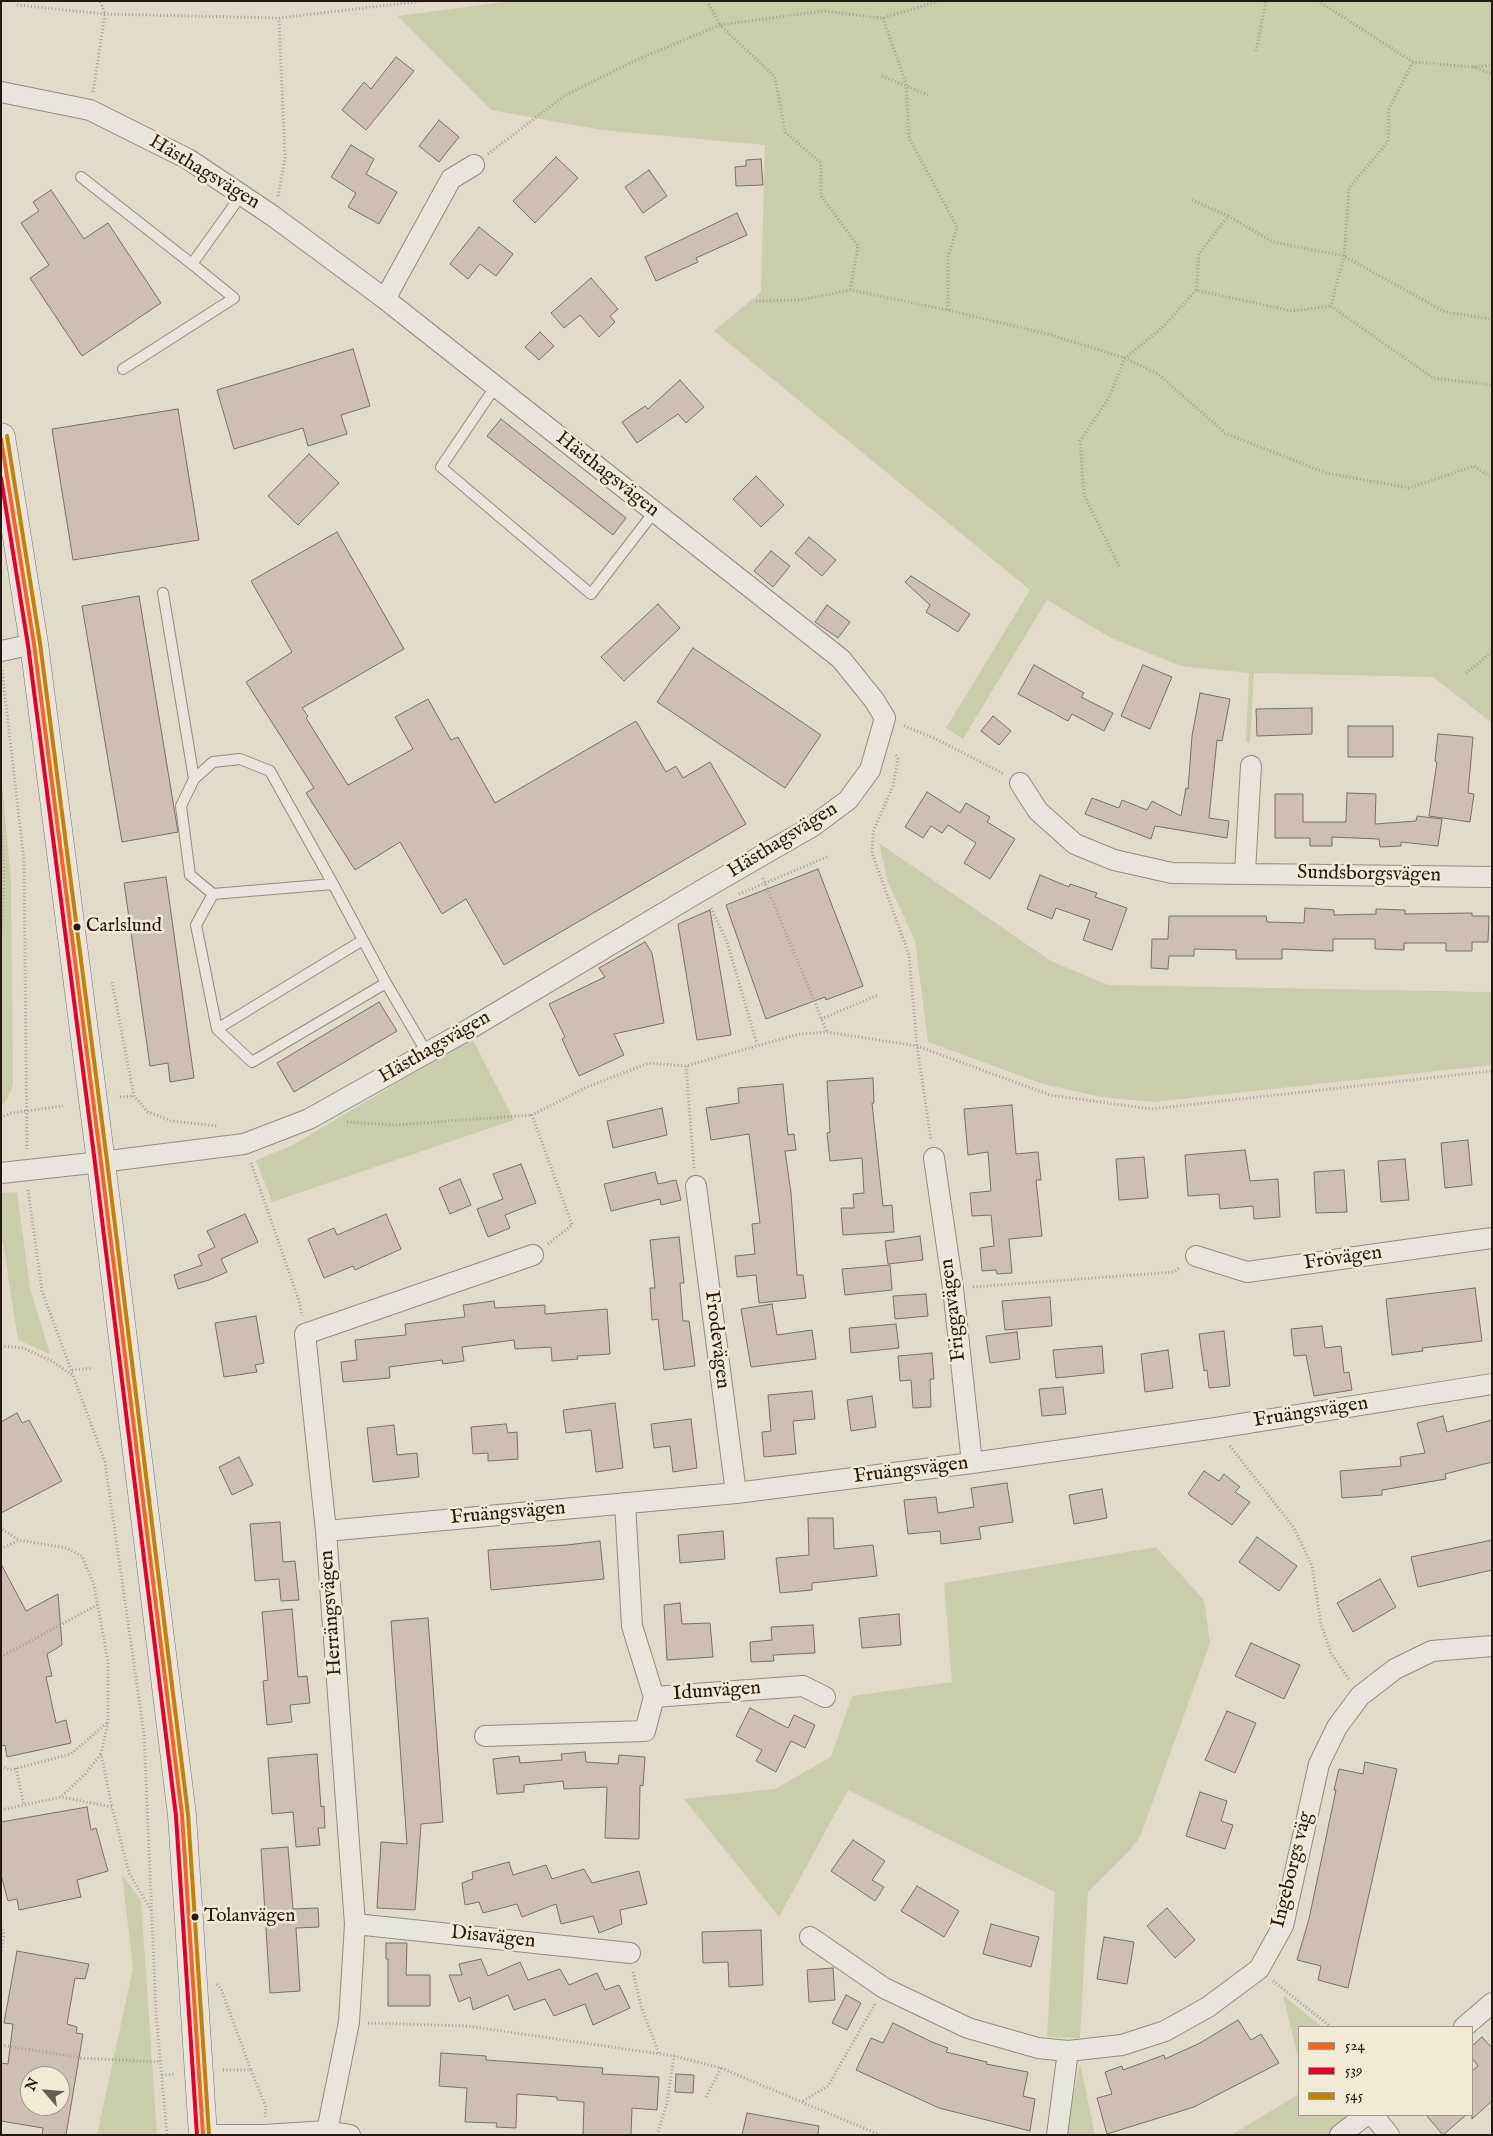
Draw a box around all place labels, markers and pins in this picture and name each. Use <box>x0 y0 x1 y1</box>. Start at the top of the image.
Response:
place label: Carlslund <box>86 916 162 938</box>
marker: Carlslund <box>72 922 82 932</box>
place label: Tolanvägen <box>204 1906 295 1928</box>
marker: Tolanvägen <box>190 1912 200 1922</box>

